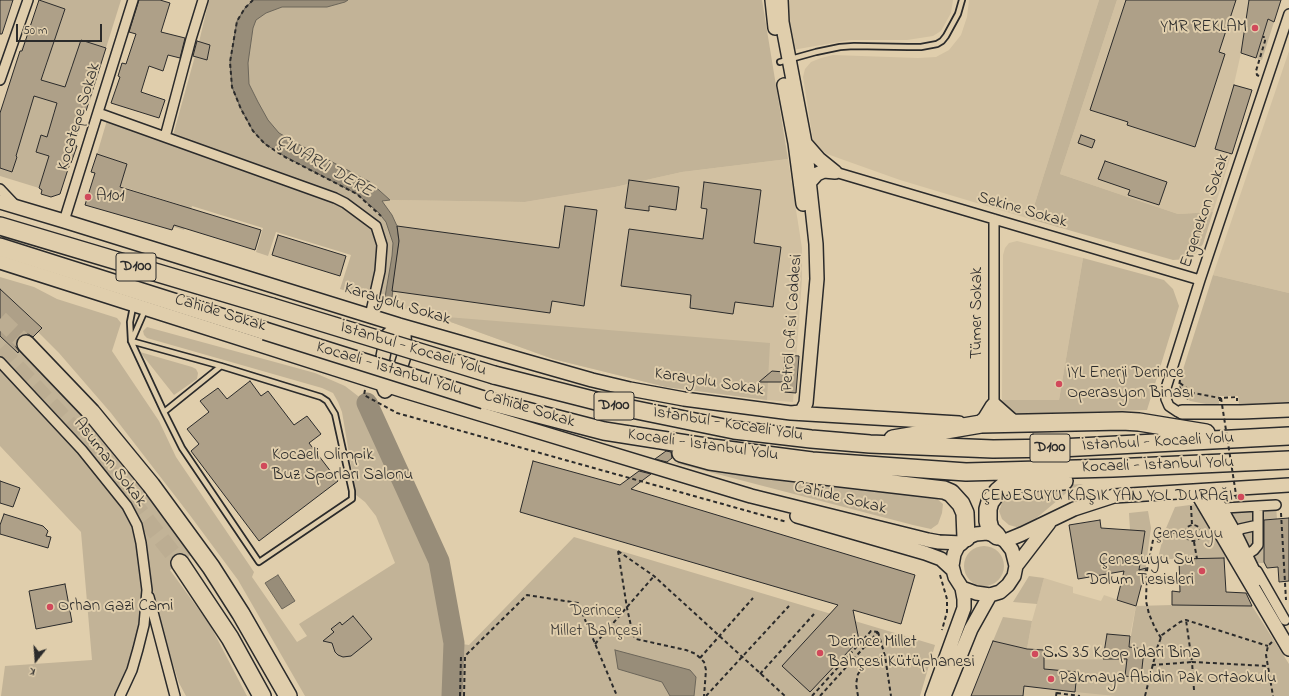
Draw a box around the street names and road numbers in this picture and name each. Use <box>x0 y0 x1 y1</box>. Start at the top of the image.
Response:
street label: Kocatepe Sokak <box>54 61 106 173</box>
street label: Ergenekon Sokak <box>1177 151 1235 271</box>
street label: Sekine Sokak <box>975 188 1069 234</box>
road number: D100 <box>116 253 156 281</box>
street label: Petrol Ofisi Caddesi <box>778 254 808 392</box>
street label: Tümer Sokak <box>968 267 988 359</box>
street label: Karayolu Sokak <box>341 279 453 331</box>
street label: Cahide Sokak <box>172 290 268 338</box>
street label: İstanbul - Kocaeli Yolu <box>337 318 489 382</box>
street label: Kocaeli - İstanbul Yolu <box>313 338 465 402</box>
street label: Karayolu Sokak <box>653 364 765 402</box>
street label: Cahide Sokak <box>481 386 577 434</box>
road number: D100 <box>594 392 634 420</box>
street label: İstanbul - Kocaeli Yolu <box>651 403 805 447</box>
street label: Asuman Sokak <box>68 415 150 511</box>
street label: Kocaeli - İstanbul Yolu <box>626 425 780 467</box>
street label: İstanbul - Kocaeli Yolu <box>1082 429 1234 457</box>
road number: D100 <box>1030 434 1070 462</box>
street label: Kocaeli - İstanbul Yolu <box>1082 453 1234 479</box>
street label: Cahide Sokak <box>792 478 888 520</box>

